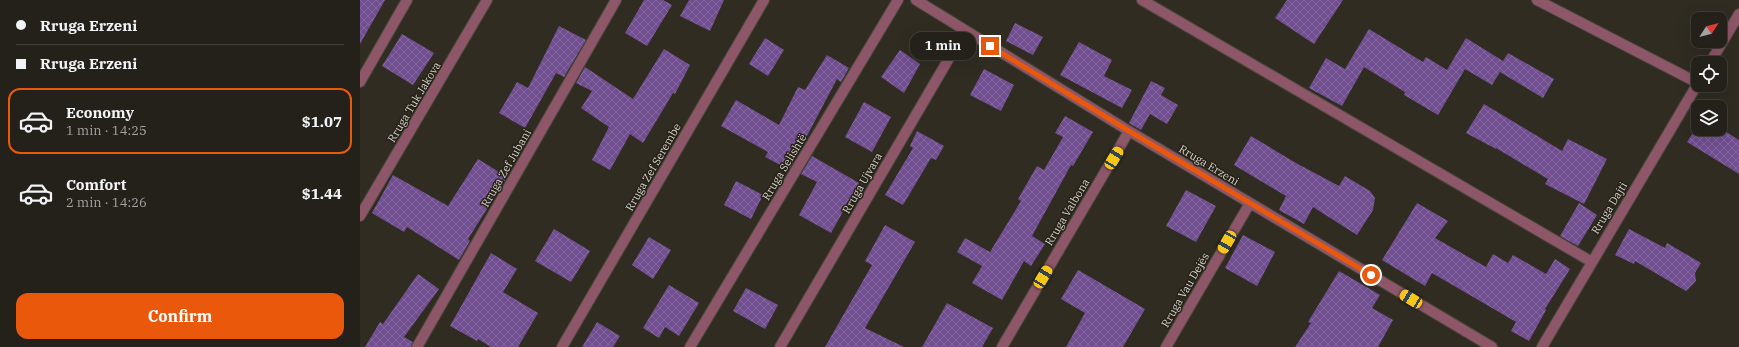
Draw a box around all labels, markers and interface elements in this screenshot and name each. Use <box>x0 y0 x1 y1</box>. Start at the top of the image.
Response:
north arrow <box>1691 12 1727 48</box>
map controls <box>1691 12 1727 136</box>
text: Rruga Erzeni <box>40 16 137 35</box>
callout: 1 min <box>910 32 976 60</box>
text: 1 min <box>925 37 961 54</box>
route end <box>981 37 999 55</box>
text: Rruga Erzeni <box>40 54 137 73</box>
button: locate <box>1691 56 1727 92</box>
street label: Rruga Tuk Jakova <box>384 59 444 145</box>
button: layers <box>1691 100 1727 136</box>
icon: car <box>18 103 54 139</box>
text: Economy <box>66 103 134 122</box>
text: $1.07 <box>302 112 342 131</box>
street label: Rruga Zef Serembe <box>622 120 684 213</box>
text: 1 min · 14:25 <box>66 122 147 139</box>
street label: Rruga Zef Jubani <box>478 126 534 210</box>
street label: Rruga Selishtë <box>759 131 809 203</box>
street label: Rruga Erzeni <box>1176 142 1242 189</box>
car <box>1103 145 1125 171</box>
street label: Rruga Ujvara <box>839 150 885 216</box>
icon: car <box>18 175 54 211</box>
text: Comfort <box>66 175 126 194</box>
street label: Rruga Valbona <box>1042 176 1092 248</box>
street label: Rruga Dajti <box>1588 179 1630 237</box>
text: $1.44 <box>302 184 342 203</box>
text: 2 min · 14:26 <box>66 194 147 211</box>
car <box>1216 229 1238 255</box>
street label: Rruga Vau Dejës <box>1158 250 1212 330</box>
car <box>1032 264 1054 290</box>
route start <box>1362 266 1380 284</box>
car <box>1398 288 1424 310</box>
button: Confirm <box>16 293 344 339</box>

